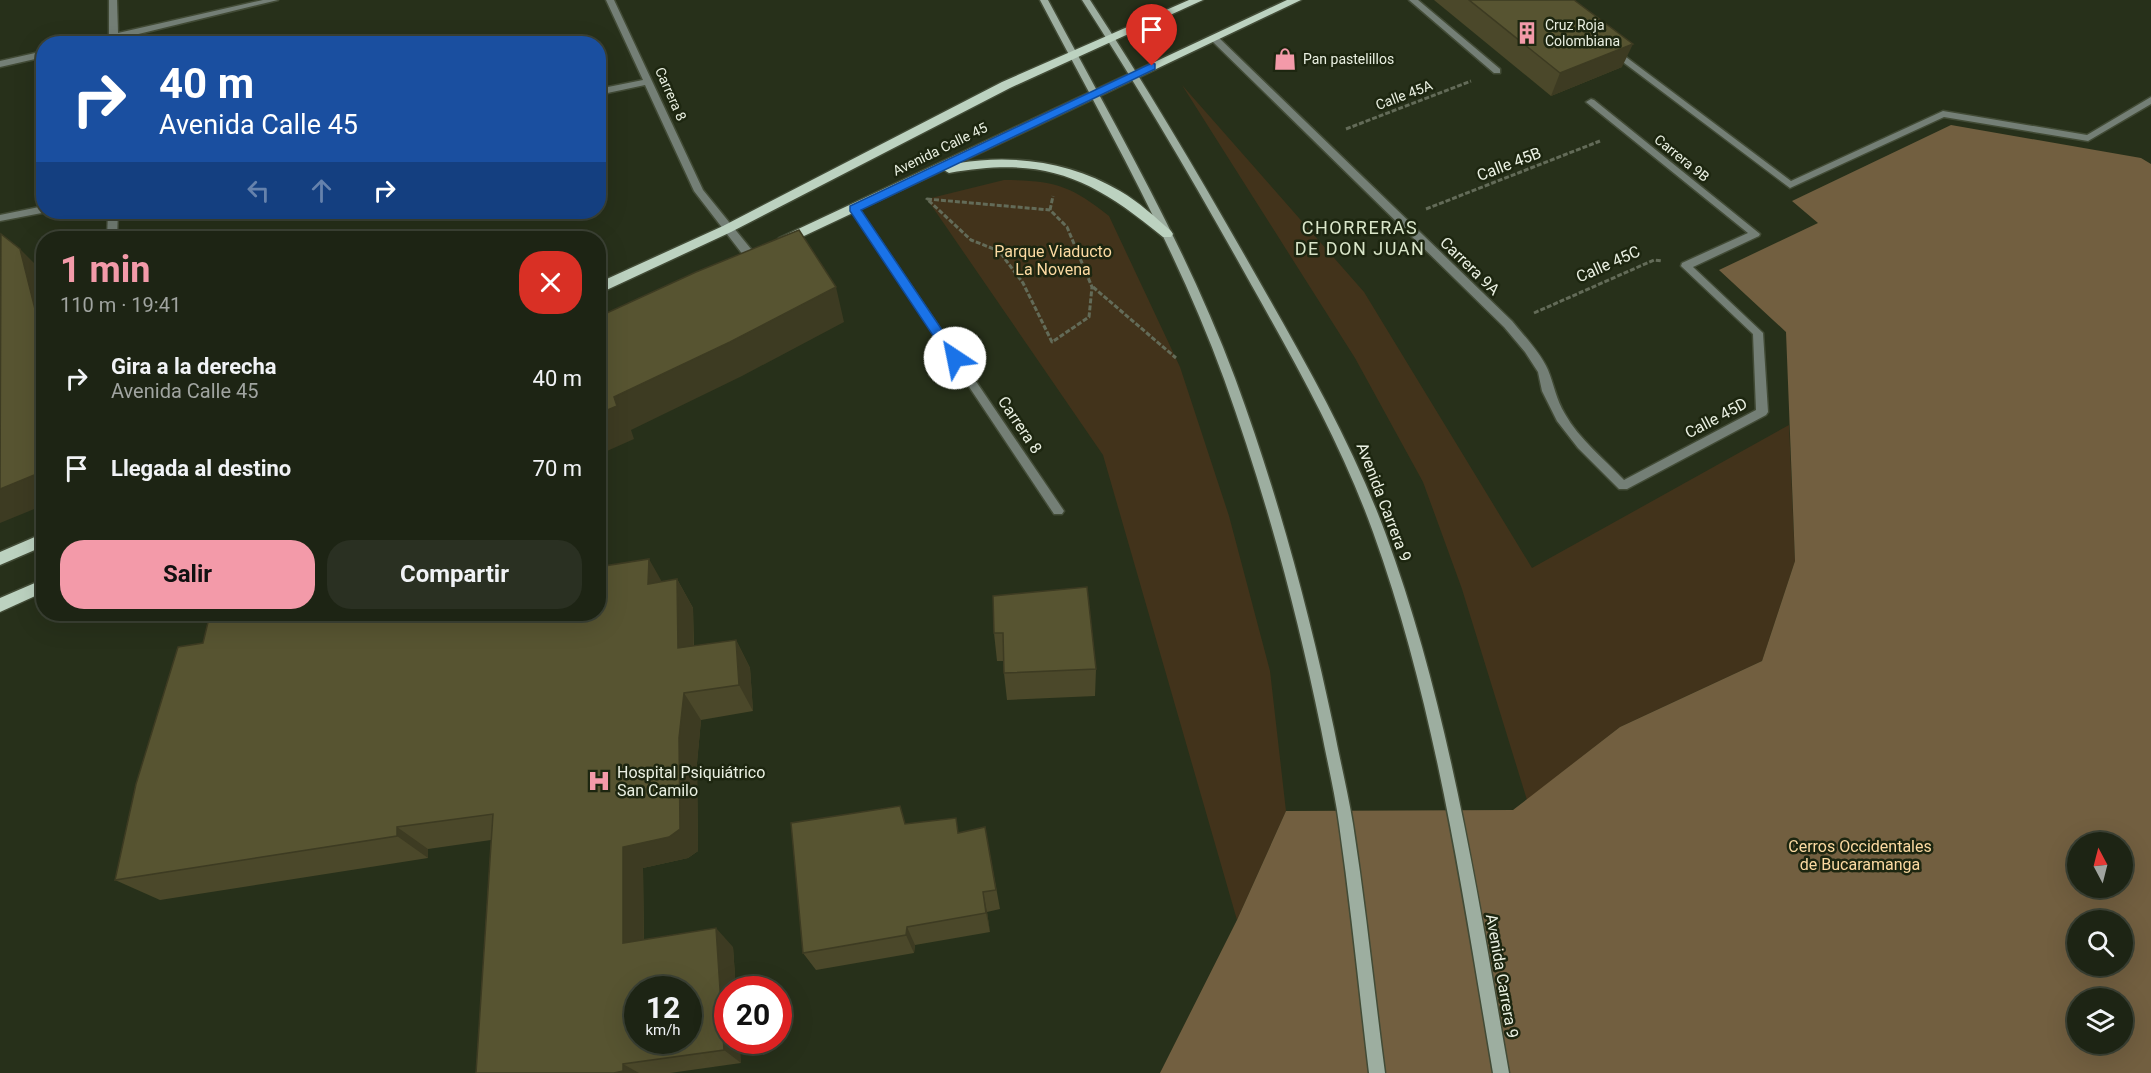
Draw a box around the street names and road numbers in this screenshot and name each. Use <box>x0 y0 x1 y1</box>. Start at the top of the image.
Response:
street label: Carrera 8 <box>652 65 690 123</box>
street label: Calle 45A <box>1373 77 1435 113</box>
street label: Avenida Calle 45 <box>890 119 990 179</box>
street label: Carrera 9B <box>1651 131 1713 185</box>
street label: Calle 45B <box>1474 143 1544 185</box>
street label: Carrera 9A <box>1436 233 1504 299</box>
street label: Calle 45C <box>1573 242 1643 286</box>
street label: Carrera 8 <box>994 393 1046 457</box>
street label: Calle 45D <box>1682 394 1750 442</box>
street label: Avenida Carrera 9 <box>1353 440 1415 564</box>
street label: Avenida Carrera 9 <box>1482 912 1522 1040</box>

